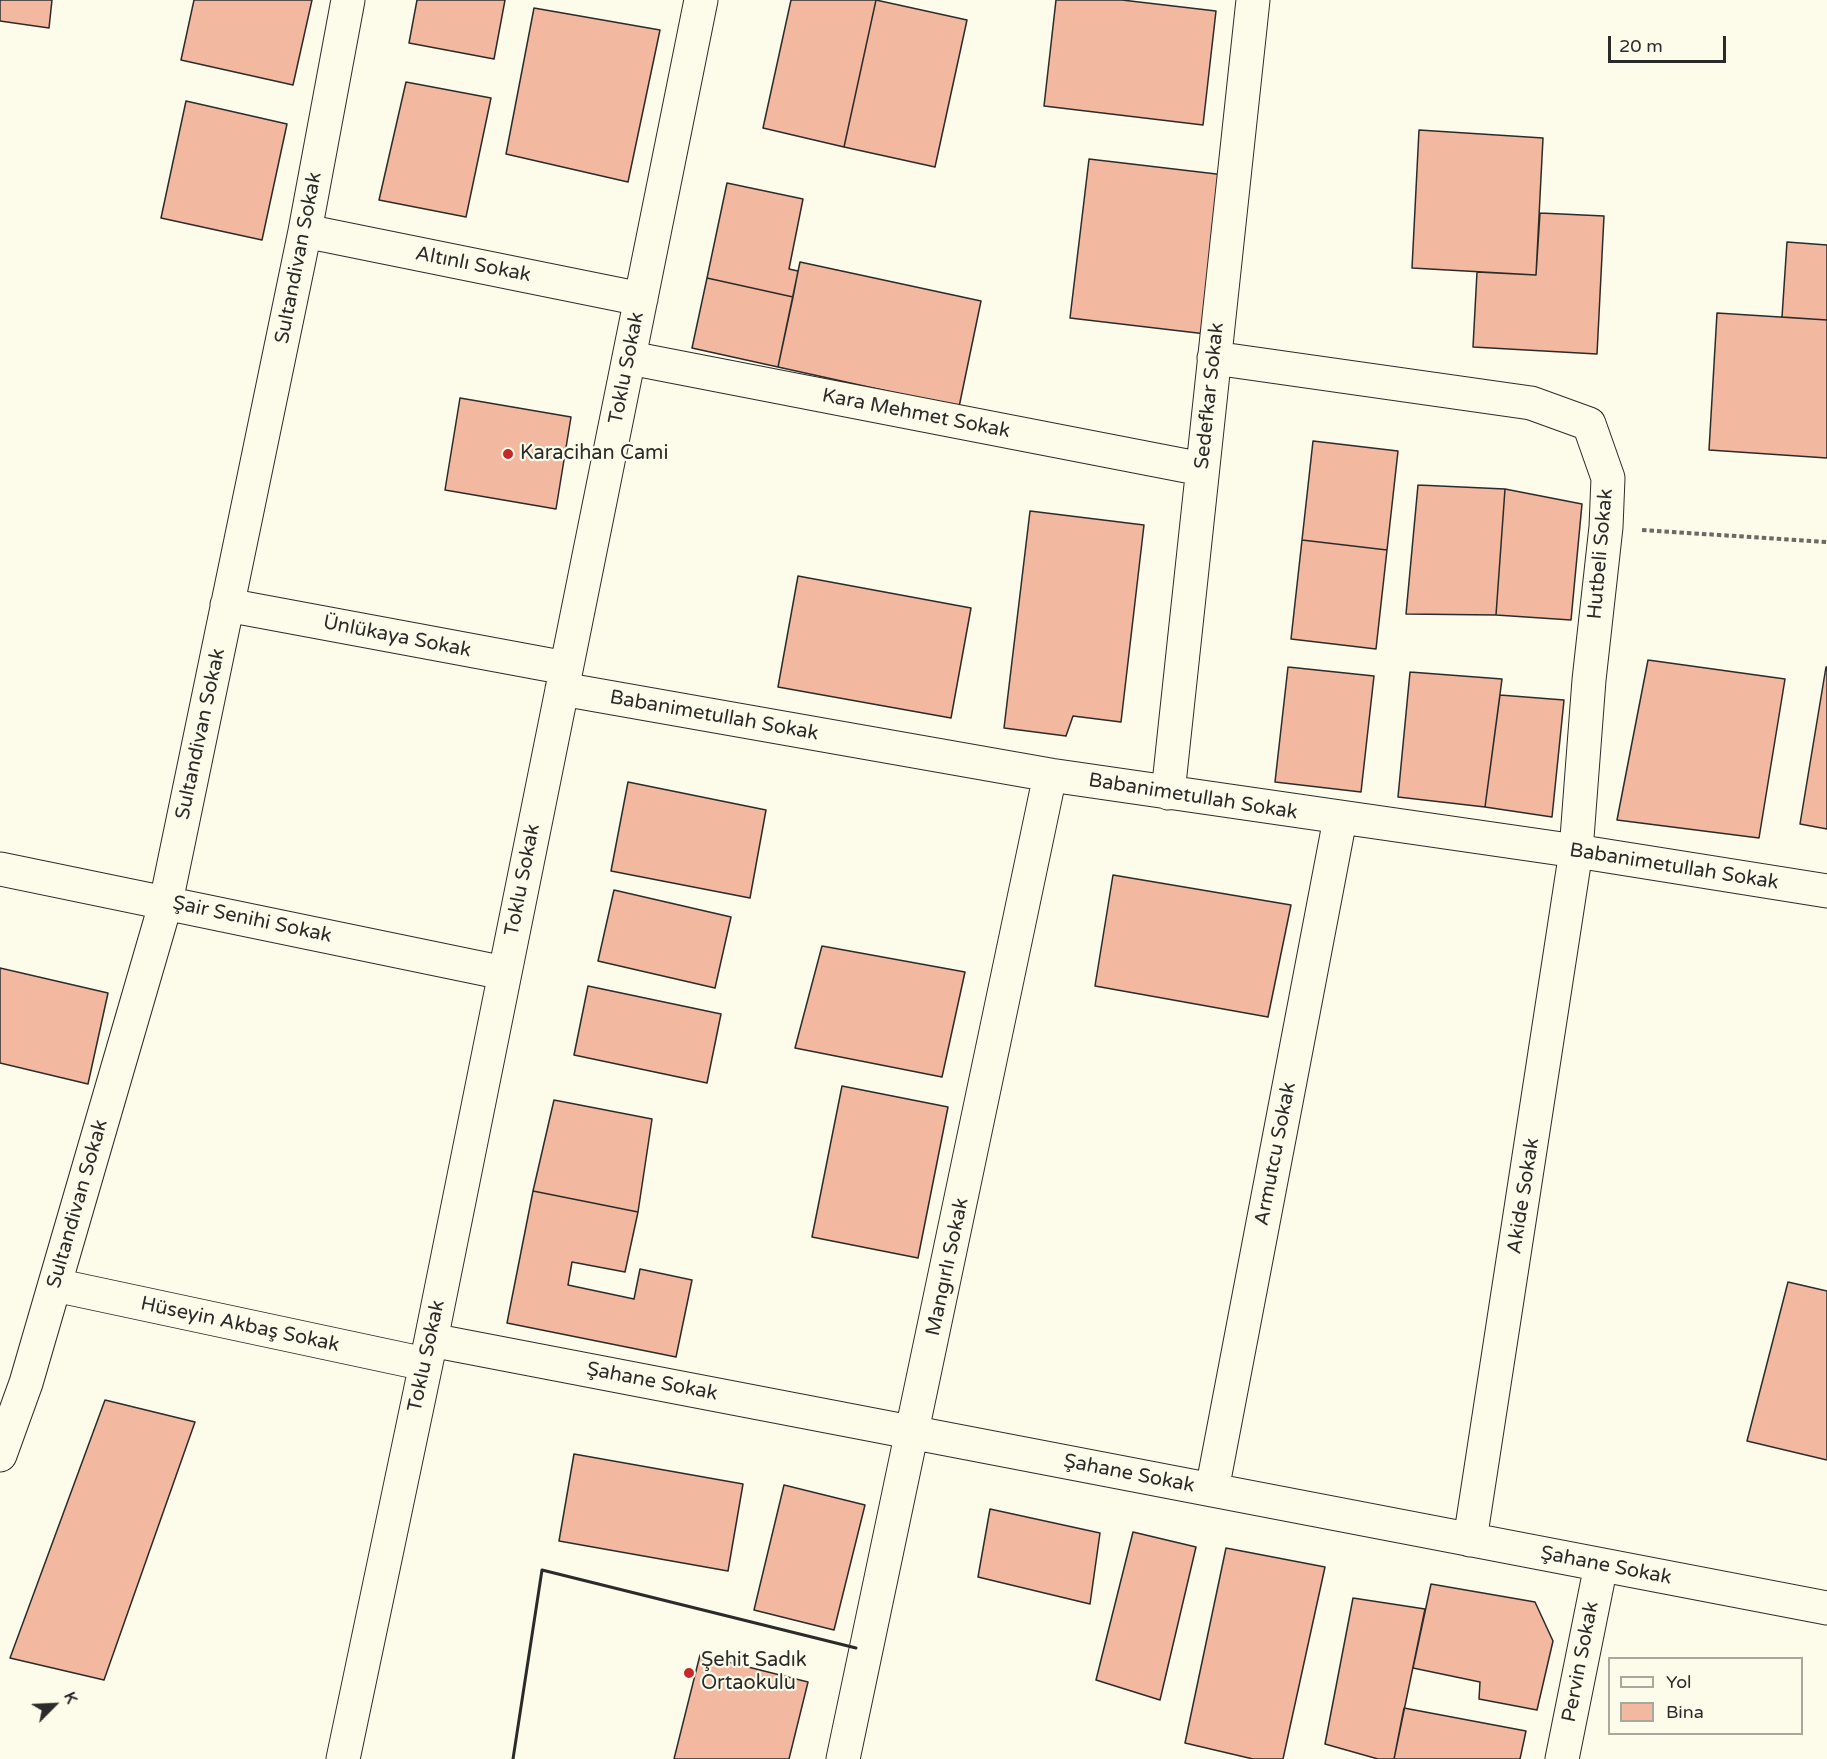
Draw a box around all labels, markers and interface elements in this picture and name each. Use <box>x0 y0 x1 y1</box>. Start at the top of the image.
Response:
scale bar <box>1611 24 1730 62</box>
text: 20 m <box>1619 35 1663 57</box>
street label: Sultandivan Sokak <box>271 170 327 346</box>
street label: Altınlı Sokak <box>413 242 533 288</box>
street label: Toklu Sokak <box>604 310 650 426</box>
street label: Sedefkar Sokak <box>1190 321 1230 471</box>
street label: Kara Mehmet Sokak <box>820 384 1012 444</box>
place label: Karacihan Cami <box>520 442 668 466</box>
marker: Karacihan Cami <box>501 447 515 461</box>
street label: Hutbeli Sokak <box>1583 488 1619 620</box>
street label: Ünlükaya Sokak <box>321 611 473 663</box>
street label: Sultandivan Sokak <box>171 646 231 822</box>
street label: Babanimetullah Sokak <box>608 686 820 746</box>
street label: Babanimetullah Sokak <box>1087 769 1299 825</box>
street label: Toklu Sokak <box>500 822 546 938</box>
street label: Babanimetullah Sokak <box>1568 839 1780 895</box>
street label: Şair Senihi Sokak <box>170 891 334 949</box>
street label: Armutcu Sokak <box>1250 1080 1302 1228</box>
street label: Sultandivan Sokak <box>42 1117 114 1291</box>
street label: Akide Sokak <box>1503 1136 1545 1256</box>
street label: Mangırlı Sokak <box>922 1196 974 1338</box>
street label: Hüseyin Akbaş Sokak <box>138 1292 342 1358</box>
street label: Toklu Sokak <box>403 1298 451 1414</box>
street label: Şahane Sokak <box>584 1358 720 1406</box>
street label: Şahane Sokak <box>1061 1450 1197 1498</box>
street label: Şahane Sokak <box>1538 1542 1674 1590</box>
street label: Pervin Sokak <box>1558 1600 1604 1724</box>
place label: Şehit Sadık Ortaokulu <box>701 1649 807 1696</box>
legend <box>1608 1657 1803 1735</box>
marker: Şehit Sadık Ortaokulu <box>682 1666 696 1680</box>
text: Yol <box>1666 1671 1692 1693</box>
north arrow <box>24 1675 84 1735</box>
text: K <box>59 1689 82 1707</box>
text: Bina <box>1666 1701 1704 1723</box>

